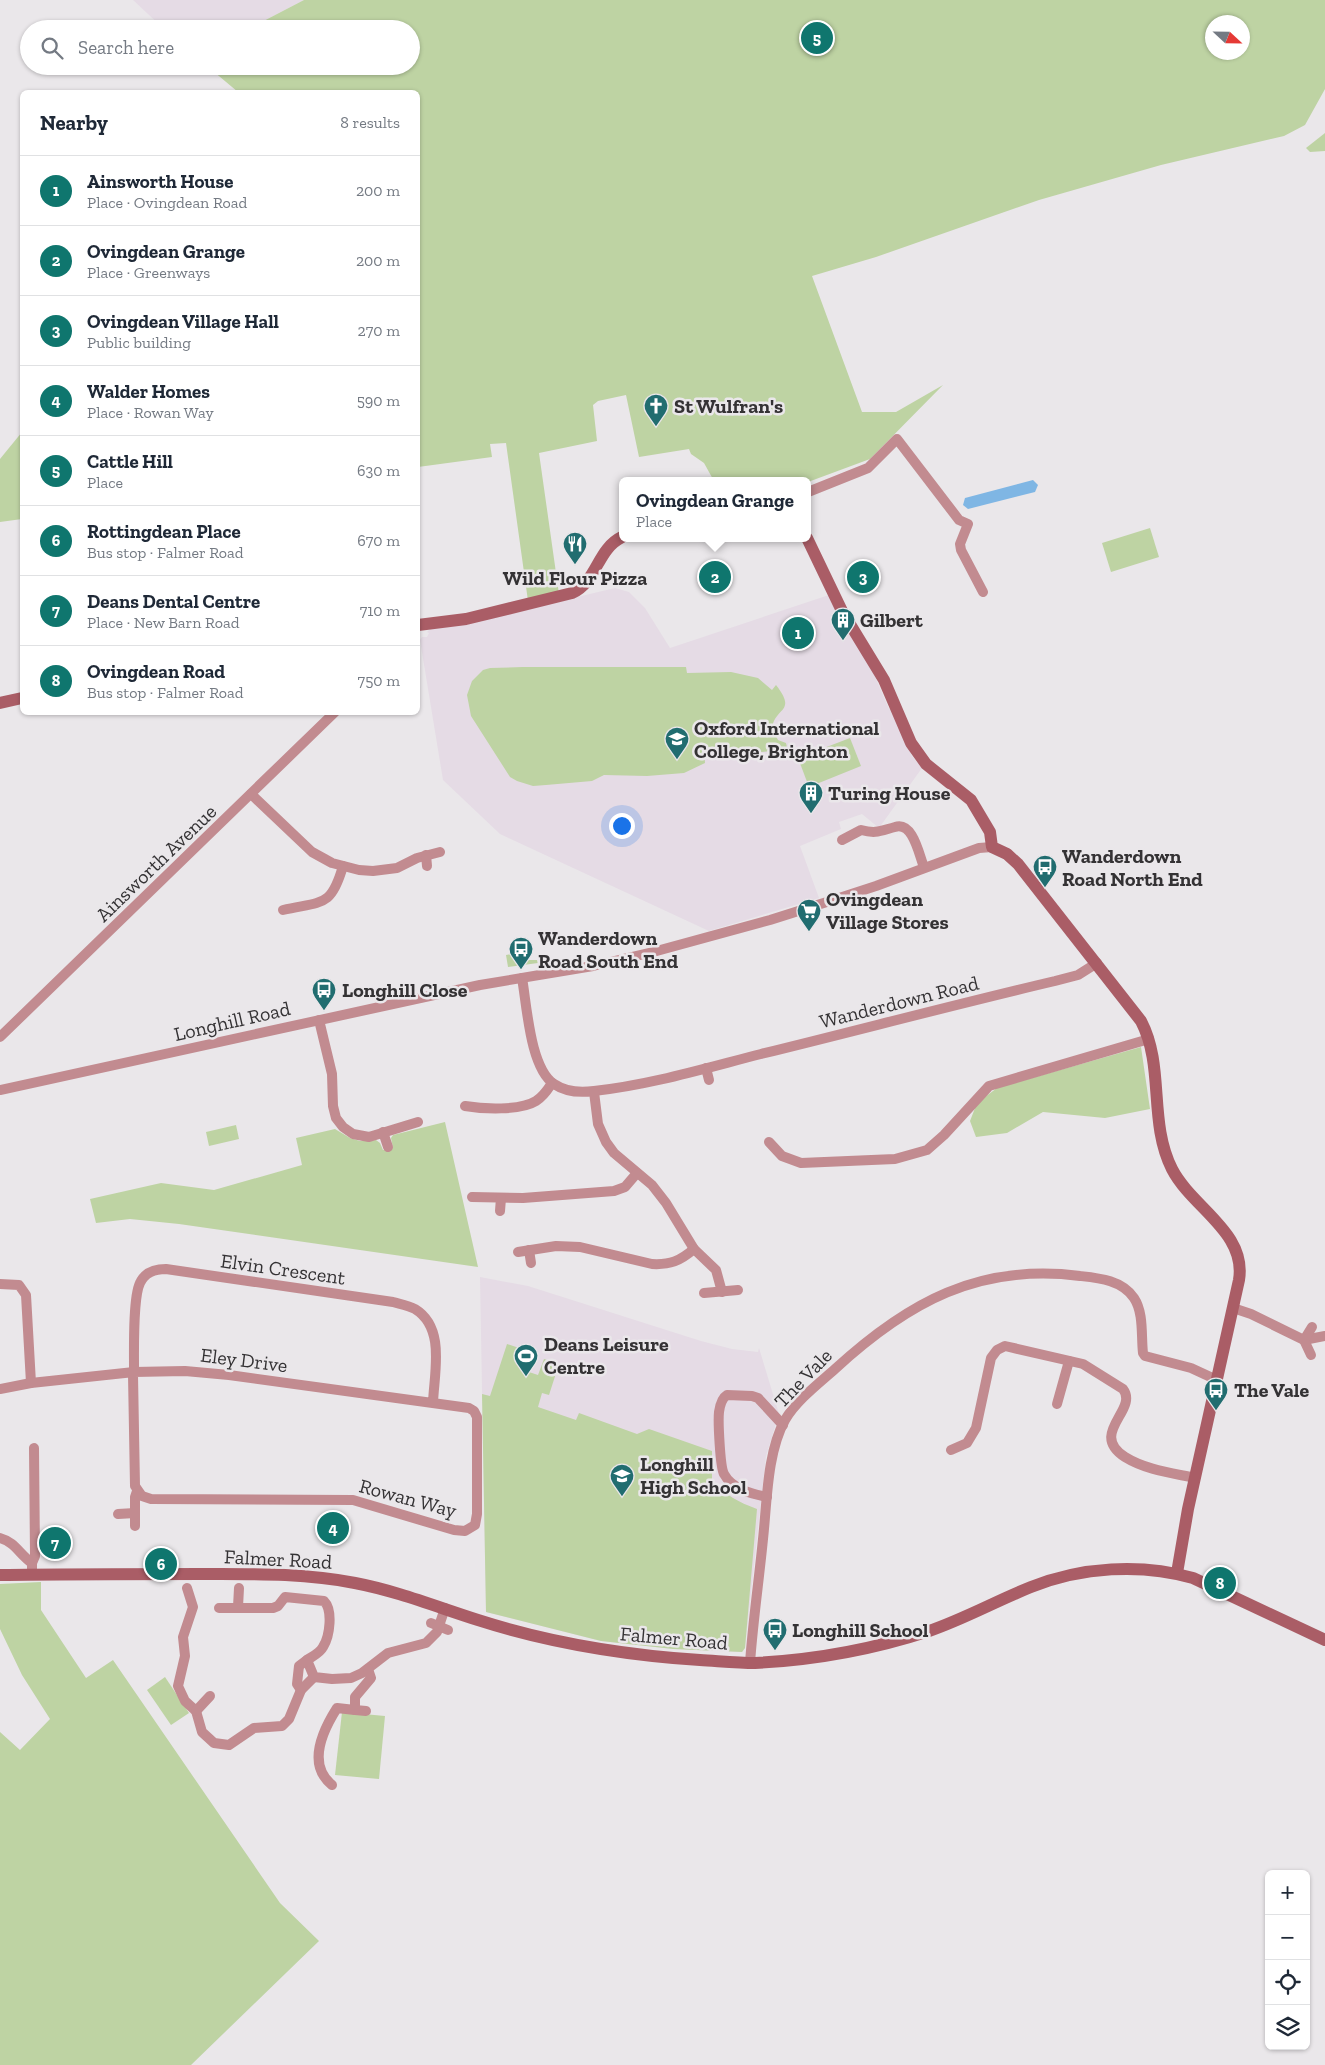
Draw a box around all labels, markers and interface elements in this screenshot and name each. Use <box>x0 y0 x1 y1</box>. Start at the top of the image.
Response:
north arrow <box>1205 15 1250 60</box>
pin: 5 <box>801 19 833 57</box>
search box <box>20 20 420 75</box>
icon: search <box>38 34 66 62</box>
text: Search here <box>78 36 174 59</box>
text: Nearby <box>40 110 108 135</box>
text: 8 results <box>340 113 400 132</box>
text: Ainsworth House <box>87 170 233 193</box>
text: 1 <box>53 181 59 200</box>
text: 200 m <box>356 181 400 200</box>
text: Place · Ovingdean Road <box>87 193 247 212</box>
text: Ovingdean Grange <box>87 240 245 263</box>
text: 2 <box>52 251 60 270</box>
text: 200 m <box>356 251 400 270</box>
text: Place · Greenways <box>87 263 210 282</box>
text: Ovingdean Village Hall <box>87 310 279 333</box>
text: 3 <box>52 321 60 340</box>
text: 270 m <box>358 321 400 340</box>
text: Public building <box>87 333 191 352</box>
text: Walder Homes <box>87 380 210 403</box>
text: 4 <box>51 391 61 410</box>
text: 590 m <box>357 391 400 410</box>
church icon: St Wulfran's <box>643 393 669 427</box>
place label: St Wulfran's <box>674 394 783 418</box>
text: Place · Rowan Way <box>87 403 214 422</box>
text: Cattle Hill <box>87 450 173 473</box>
text: 5 <box>52 461 60 480</box>
text: 630 m <box>357 461 400 480</box>
text: Place <box>87 473 123 492</box>
popup <box>619 477 811 542</box>
text: Ovingdean Grange <box>636 489 794 512</box>
text: Place <box>636 512 672 531</box>
text: Rottingdean Place <box>87 520 241 543</box>
text: 6 <box>52 531 60 550</box>
text: 670 m <box>357 531 400 550</box>
restaurant icon: Wild Flour Pizza <box>562 531 588 565</box>
text: Bus stop · Falmer Road <box>87 543 244 562</box>
pin: 2 <box>699 558 731 596</box>
pin: 3 <box>847 558 879 596</box>
place label: Wild Flour Pizza <box>503 566 647 590</box>
text: Deans Dental Centre <box>87 590 260 613</box>
text: 7 <box>52 601 60 620</box>
text: 710 m <box>360 601 400 620</box>
building icon: Gilbert <box>830 607 856 641</box>
place label: Gilbert <box>860 608 924 632</box>
text: Place · New Barn Road <box>87 613 240 632</box>
pin: 1 <box>782 614 814 652</box>
text: Ovingdean Road <box>87 660 225 683</box>
text: 8 <box>52 671 60 690</box>
text: 750 m <box>358 671 400 690</box>
text: Bus stop · Falmer Road <box>87 683 244 702</box>
place label: Oxford International College, Brighton <box>694 716 880 763</box>
school or university icon: Oxford International College, Brighton <box>664 726 690 760</box>
building icon: Turing House <box>798 780 824 814</box>
place label: Turing House <box>828 781 951 805</box>
street label: Ainsworth Avenue <box>91 799 221 927</box>
your location <box>609 813 635 839</box>
place label: Wanderdown Road North End <box>1062 844 1203 891</box>
bus stop icon: Wanderdown Road North End <box>1032 854 1058 888</box>
place label: Ovingdean Village Stores <box>826 887 949 934</box>
supermarket icon: Ovingdean Village Stores <box>796 898 822 932</box>
place label: Wanderdown Road South End <box>538 926 679 973</box>
bus stop icon: Wanderdown Road South End <box>508 936 534 970</box>
street label: Wanderdown Road <box>817 971 981 1033</box>
bus stop icon: Longhill Close <box>311 977 337 1011</box>
place label: Longhill Close <box>342 978 468 1002</box>
street label: Longhill Road <box>172 996 292 1046</box>
street label: Elvin Crescent <box>219 1248 347 1290</box>
place label: Deans Leisure Centre <box>544 1332 669 1379</box>
street label: Eley Drive <box>199 1343 289 1377</box>
sports icon: Deans Leisure Centre <box>513 1343 539 1377</box>
street label: The Vale <box>769 1343 837 1413</box>
bus stop icon: The Vale <box>1203 1377 1229 1411</box>
place label: The Vale <box>1234 1378 1310 1402</box>
place label: Longhill High School <box>640 1452 747 1499</box>
school or university icon: Longhill High School <box>609 1463 635 1497</box>
street label: Rowan Way <box>357 1474 460 1523</box>
pin: 4 <box>317 1509 349 1547</box>
pin: 7 <box>39 1524 71 1562</box>
street label: Falmer Road <box>223 1544 333 1574</box>
pin: 6 <box>145 1545 177 1583</box>
pin: 8 <box>1204 1564 1236 1602</box>
bus stop icon: Longhill School <box>762 1617 788 1651</box>
place label: Longhill School <box>792 1618 929 1642</box>
street label: Falmer Road <box>619 1621 729 1655</box>
map controls <box>1265 1870 1310 2050</box>
button: + <box>1265 1870 1310 1915</box>
button: − <box>1265 1915 1310 1960</box>
button: locate <box>1265 1960 1310 2005</box>
button: layers <box>1265 2005 1310 2050</box>

